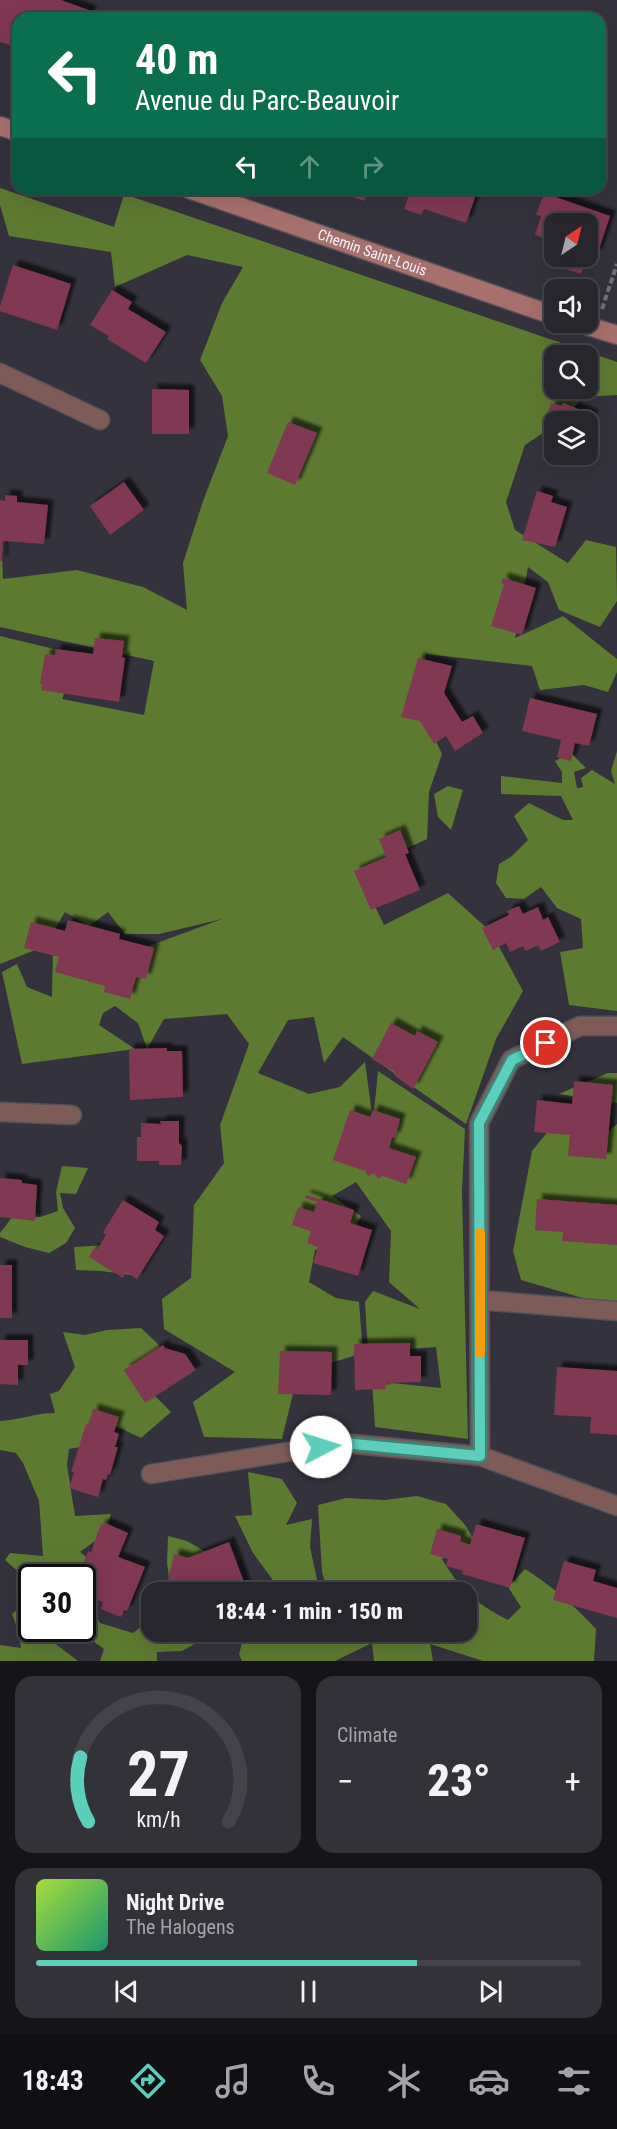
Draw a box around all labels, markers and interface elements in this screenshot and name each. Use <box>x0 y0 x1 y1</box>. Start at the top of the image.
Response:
text: 40 m <box>135 35 218 84</box>
icon: left <box>36 36 114 114</box>
text: Avenue du Parc-Beauvoir <box>135 85 399 117</box>
icon: left <box>230 150 263 183</box>
icon: ahead <box>293 150 326 183</box>
icon: right <box>356 150 389 183</box>
north arrow <box>544 213 598 267</box>
map controls <box>544 213 598 465</box>
street label: Chemin Saint-Louis <box>315 225 429 280</box>
button: sound <box>544 279 598 333</box>
button: search <box>544 345 598 399</box>
button: layers <box>544 411 598 465</box>
pin <box>520 1017 571 1068</box>
icon: arrive <box>529 1026 562 1059</box>
position arrow <box>289 1415 353 1479</box>
speed limit sign: 30 <box>18 1564 96 1642</box>
text: 18:44 · 1 min · 150 m <box>215 1599 403 1624</box>
text: Climate <box>337 1723 397 1747</box>
text: 27 <box>126 1738 190 1811</box>
text: 23° <box>427 1754 491 1807</box>
text: − <box>337 1762 354 1801</box>
text: + <box>565 1762 581 1801</box>
text: km/h <box>136 1807 180 1832</box>
text: Night Drive <box>126 1890 224 1915</box>
text: The Halogens <box>126 1915 235 1939</box>
icon: previous <box>110 1975 143 2008</box>
icon: pause <box>292 1975 325 2008</box>
icon: next <box>474 1975 507 2008</box>
icon: directions <box>127 2060 169 2102</box>
icon: music <box>212 2060 254 2102</box>
icon: phone <box>297 2060 339 2102</box>
icon: climate <box>383 2060 425 2102</box>
icon: car <box>468 2060 510 2102</box>
icon: filters <box>553 2060 595 2102</box>
text: 18:43 <box>22 2065 84 2097</box>

